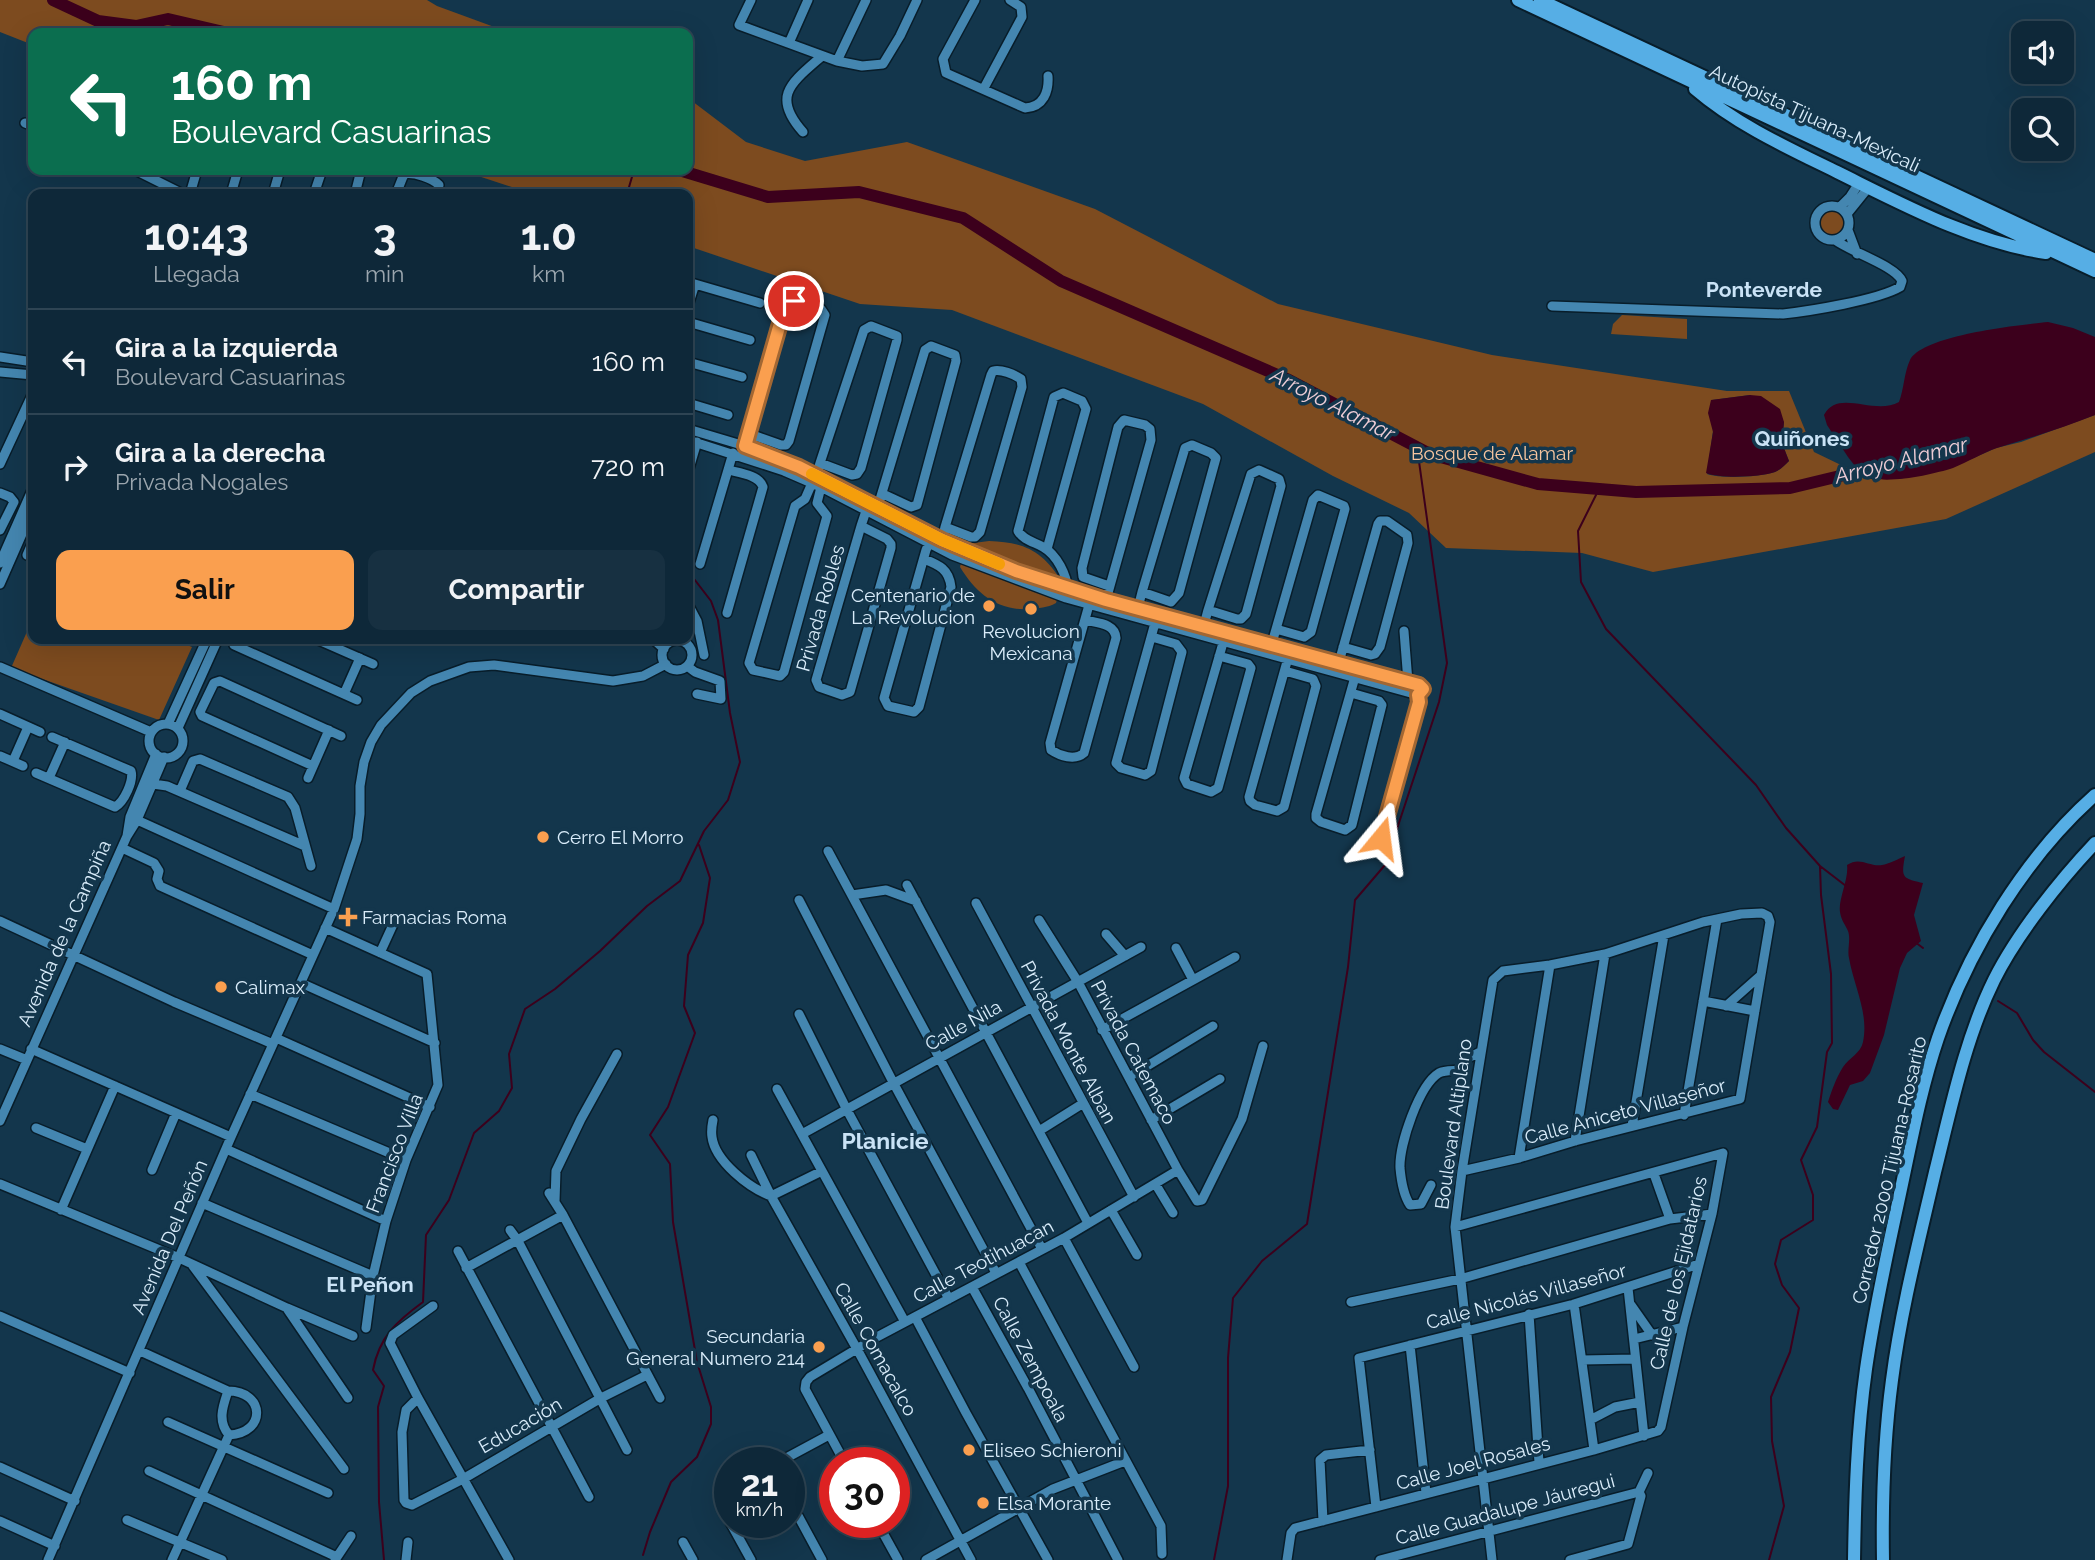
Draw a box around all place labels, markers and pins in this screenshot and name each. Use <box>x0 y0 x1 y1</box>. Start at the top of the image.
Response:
pin <box>764 271 824 331</box>
place label: Centenario de La Revolucion <box>851 584 975 628</box>
marker: Centenario de La Revolucion <box>981 598 997 614</box>
marker: Revolucion Mexicana <box>1023 601 1039 617</box>
place label: Revolucion Mexicana <box>982 620 1080 664</box>
place label: Cerro El Morro <box>557 826 684 848</box>
marker: Cerro El Morro <box>535 829 551 845</box>
place label: Farmacias Roma <box>362 906 507 928</box>
marker: Farmacias Roma <box>340 909 356 925</box>
place label: Calimax <box>235 976 306 998</box>
marker: Calimax <box>213 979 229 995</box>
place label: Secundaria General Numero 214 <box>626 1325 805 1369</box>
marker: Secundaria General Numero 214 <box>811 1339 827 1355</box>
place label: Eliseo Schieroni <box>983 1439 1122 1461</box>
marker: Eliseo Schieroni <box>961 1442 977 1458</box>
place label: Elsa Morante <box>997 1492 1111 1514</box>
marker: Elsa Morante <box>975 1495 991 1511</box>

